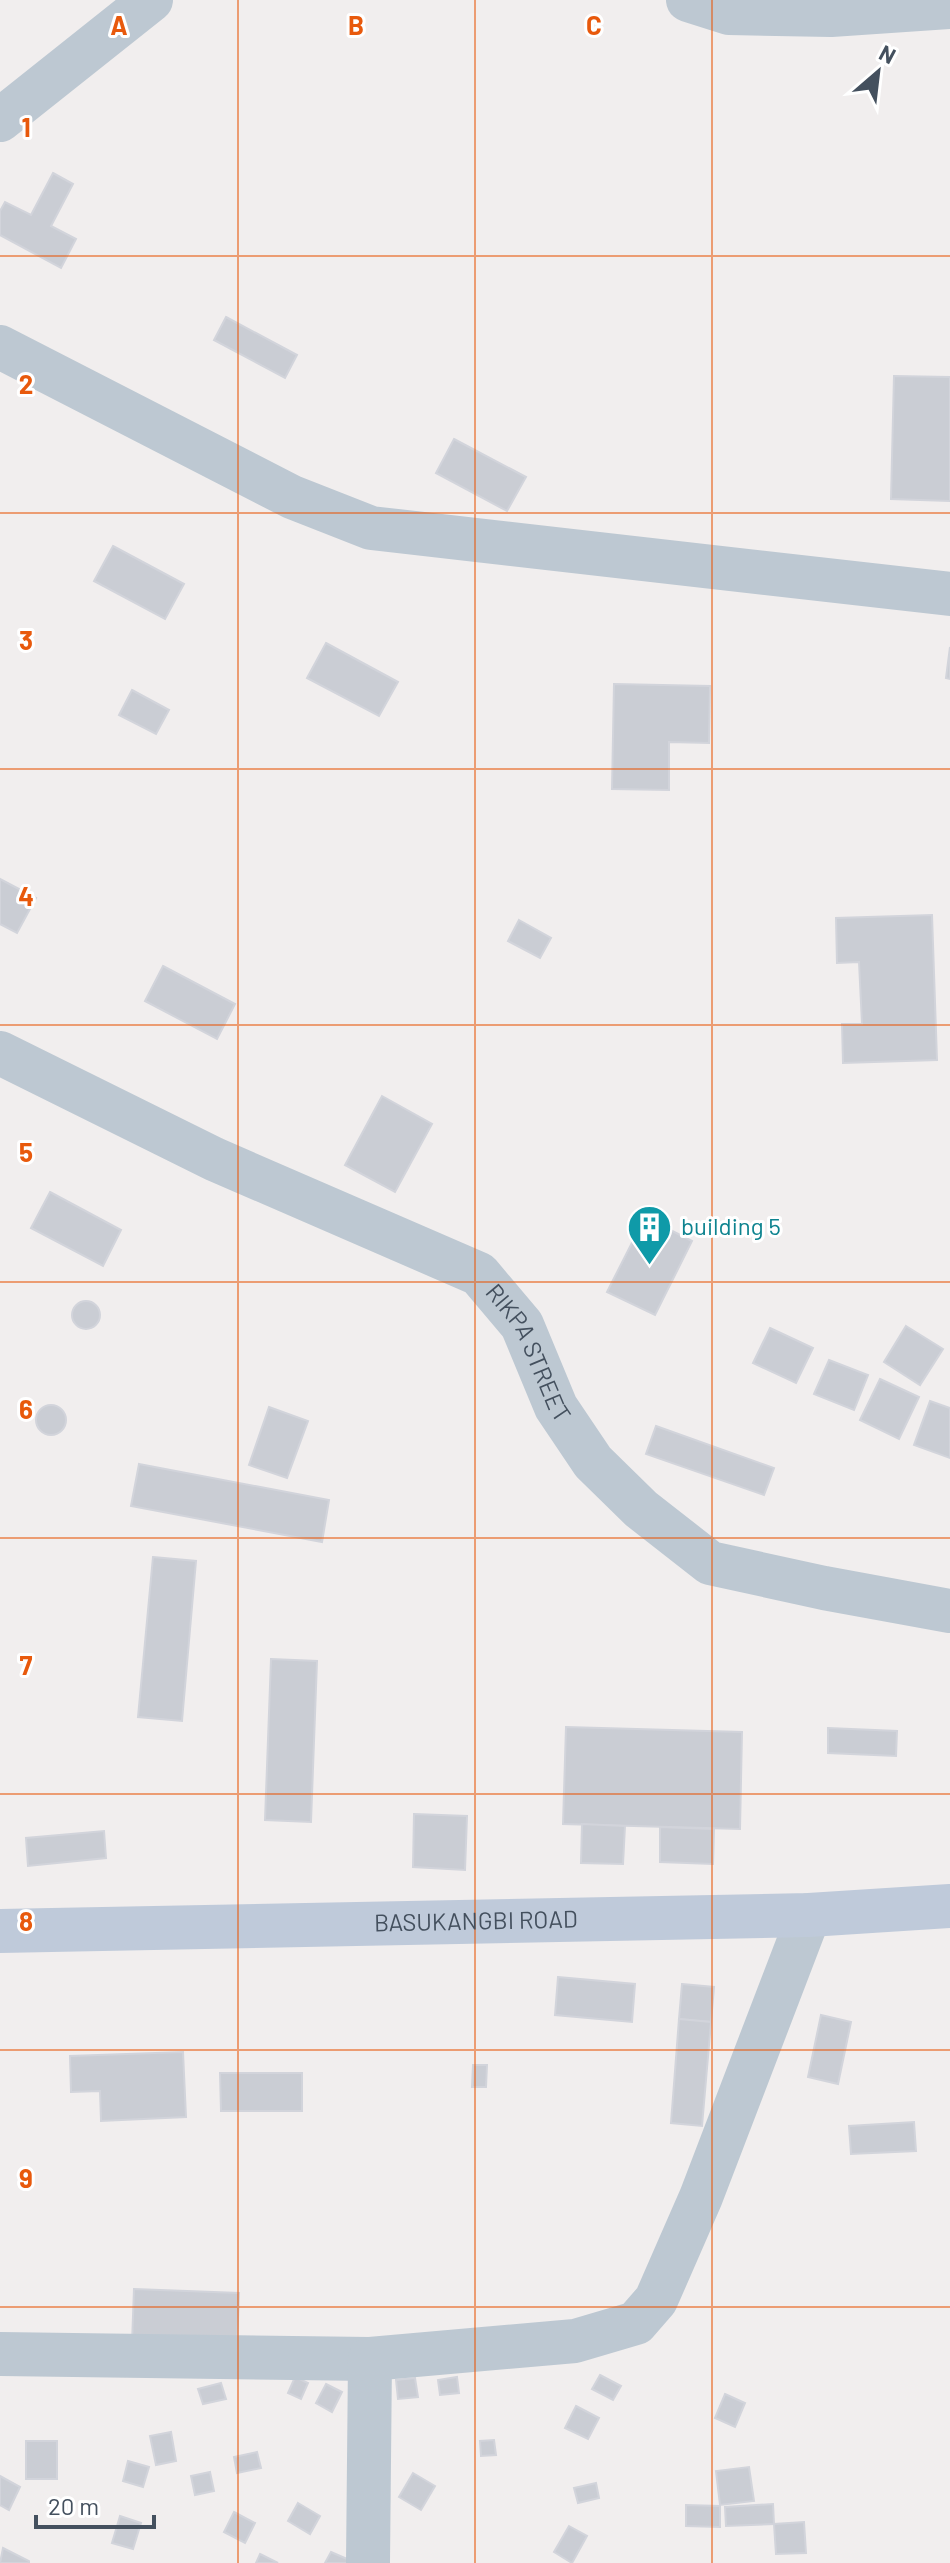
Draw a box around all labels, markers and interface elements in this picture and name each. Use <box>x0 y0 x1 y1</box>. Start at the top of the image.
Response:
text: A <box>110 9 128 40</box>
text: B <box>348 9 364 40</box>
text: C <box>586 9 602 40</box>
north arrow <box>838 32 918 112</box>
text: N <box>875 39 900 68</box>
text: 1 <box>21 111 31 142</box>
text: 2 <box>19 368 33 399</box>
text: 3 <box>19 624 33 655</box>
text: 4 <box>18 880 34 911</box>
text: 5 <box>19 1136 33 1167</box>
building icon: building 5 <box>626 1203 674 1266</box>
place label: building 5 <box>681 1211 781 1240</box>
street label: RIKPA STREET <box>480 1277 578 1427</box>
text: 6 <box>19 1393 33 1424</box>
text: 7 <box>20 1649 33 1680</box>
street label: BASUKANGBI ROAD <box>374 1904 578 1937</box>
text: 8 <box>19 1905 33 1936</box>
text: 9 <box>19 2162 33 2193</box>
scale bar <box>36 2479 154 2529</box>
text: 20 m <box>48 2491 99 2520</box>

